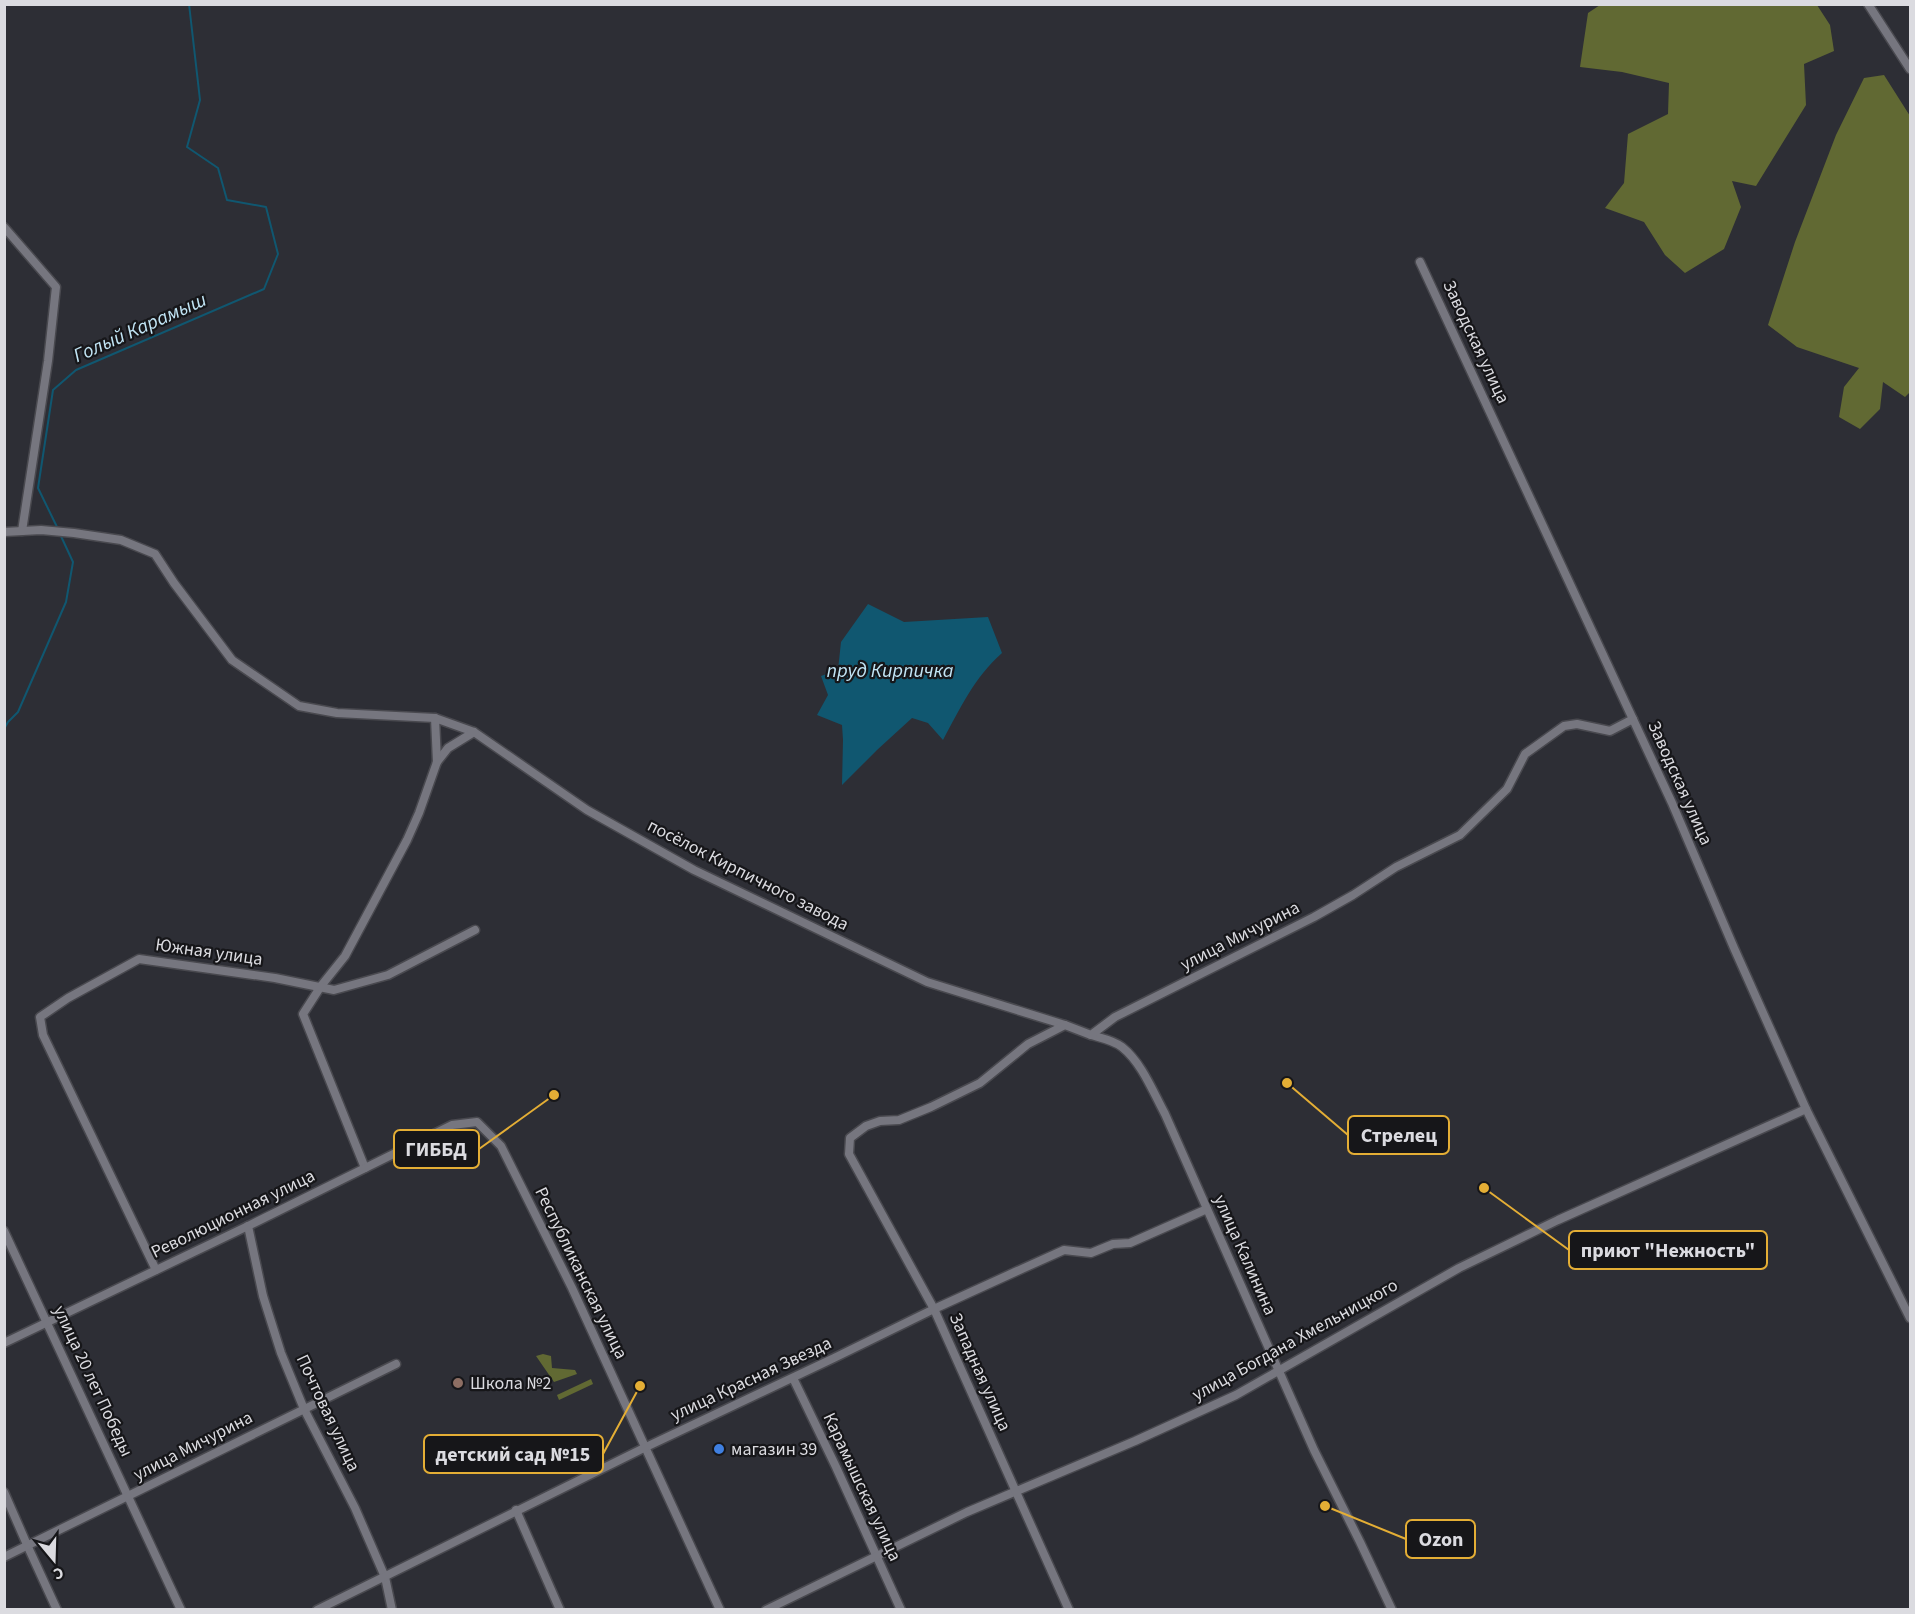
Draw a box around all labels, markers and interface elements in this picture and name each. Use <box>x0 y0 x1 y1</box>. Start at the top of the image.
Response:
street label: Заводская улица <box>1436 276 1516 408</box>
water label: Голый Карамыш <box>69 286 211 370</box>
water label: пруд Кирпичка <box>826 657 954 685</box>
street label: Заводская улица <box>1641 717 1719 849</box>
street label: посёлок Кирпичного завода <box>643 813 853 937</box>
street label: улица Мичурина <box>1176 895 1304 977</box>
street label: Южная улица <box>154 932 264 972</box>
callout: Стрелец <box>1348 1116 1449 1154</box>
text: Стрелец <box>1361 1122 1437 1150</box>
callout: ГИББД <box>394 1130 479 1168</box>
text: ГИББД <box>405 1136 467 1164</box>
street label: Революционная улица <box>147 1163 319 1265</box>
street label: Республиканская улица <box>528 1183 634 1363</box>
street label: улица Калинина <box>1207 1191 1283 1319</box>
callout: приют "Нежность" <box>1569 1231 1767 1269</box>
text: приют "Нежность" <box>1581 1237 1755 1265</box>
street label: улица Богдана Хмельницкого <box>1187 1273 1403 1407</box>
street label: улица 20 лет Победы <box>47 1301 139 1461</box>
street label: Западная улица <box>943 1309 1017 1435</box>
street label: улица Красная Звезда <box>666 1331 836 1427</box>
street label: Почтовая улица <box>290 1350 366 1476</box>
place label: Школа №2 <box>470 1371 551 1396</box>
marker: Школа №2 <box>451 1376 465 1390</box>
street label: улица Мичурина <box>129 1405 257 1487</box>
street label: Карамышская улица <box>817 1409 907 1565</box>
callout: детский сад №15 <box>424 1435 603 1473</box>
place label: магазин 39 <box>731 1437 817 1462</box>
text: детский сад №15 <box>436 1441 590 1469</box>
marker: магазин 39 <box>712 1442 726 1456</box>
callout: Ozon <box>1406 1520 1475 1558</box>
text: Ozon <box>1419 1526 1463 1554</box>
north arrow <box>24 1530 84 1590</box>
text: С <box>51 1561 67 1585</box>

